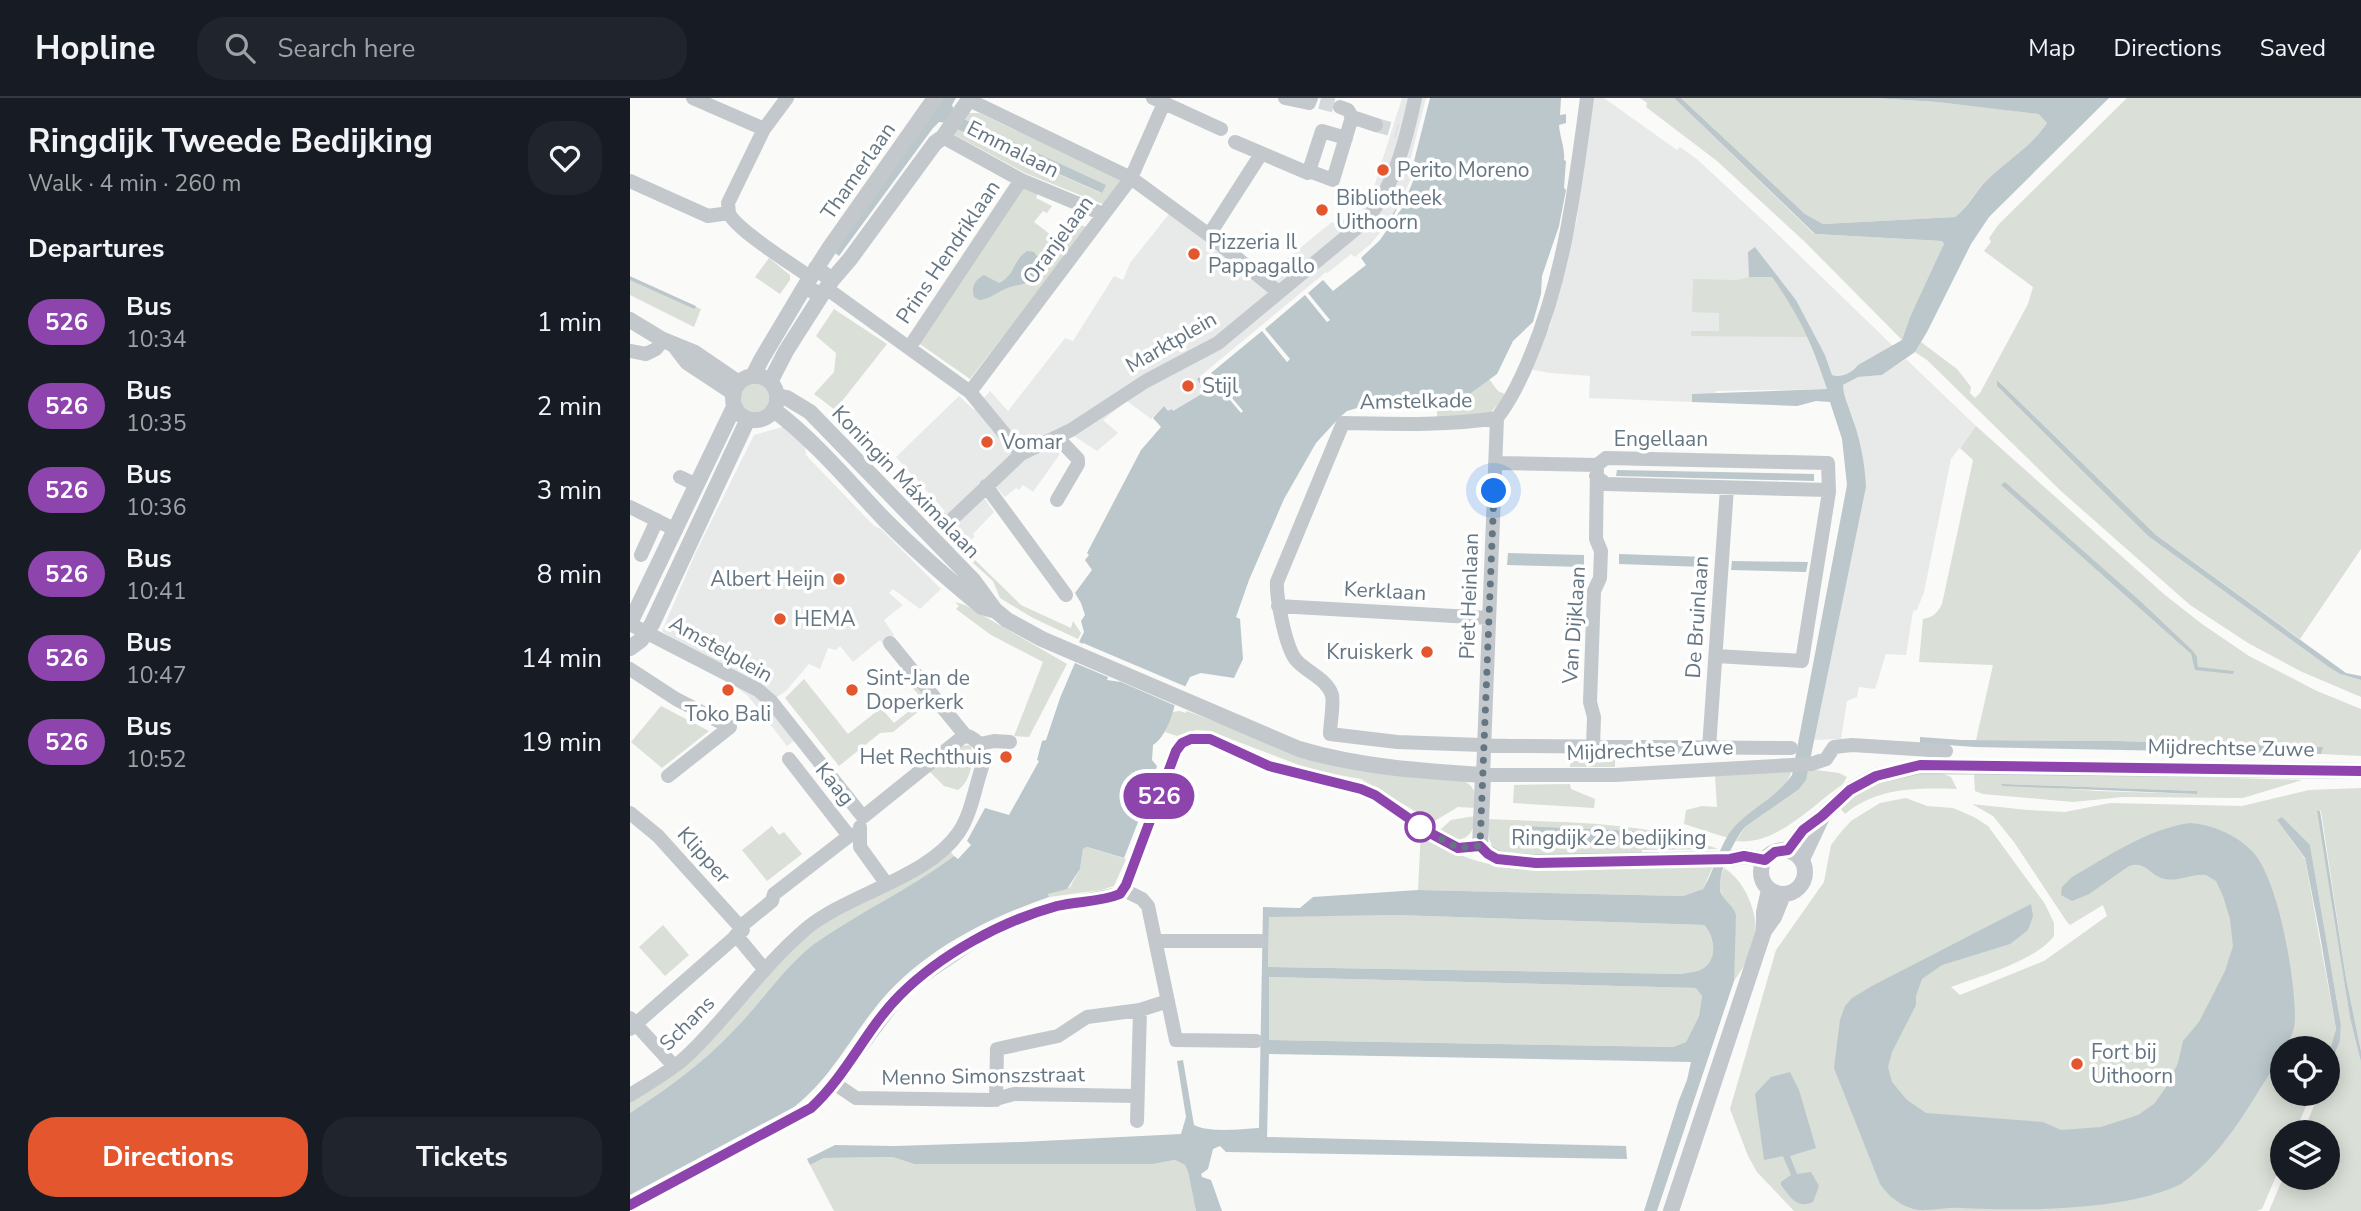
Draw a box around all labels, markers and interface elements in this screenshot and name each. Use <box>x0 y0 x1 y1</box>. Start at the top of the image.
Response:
search box <box>197 17 687 80</box>
text: Hopline <box>35 26 155 71</box>
icon: search <box>221 29 259 67</box>
text: Search here <box>277 31 415 66</box>
text: Map <box>2028 32 2075 64</box>
text: Directions <box>2113 32 2222 64</box>
text: Saved <box>2260 32 2326 64</box>
street label: Emmalaan <box>962 114 1064 184</box>
street label: Thamerlaan <box>814 117 902 225</box>
text: Ringdijk Tweede Bedijking <box>28 119 433 164</box>
button: heart <box>528 121 602 195</box>
place label: Perito Moreno <box>1397 156 1530 184</box>
marker: Perito Moreno <box>1375 162 1391 178</box>
text: Walk · 4 min · 260 m <box>28 168 241 199</box>
street label: Prins Hendriklaan <box>890 175 1006 329</box>
place label: Bibliotheek Uithoorn <box>1336 184 1443 236</box>
street label: Oranjelaan <box>1016 190 1100 290</box>
marker: Bibliotheek Uithoorn <box>1314 202 1330 218</box>
place label: Pizzeria Il Pappagallo <box>1208 228 1315 280</box>
text: Departures <box>28 231 164 266</box>
marker: Pizzeria Il Pappagallo <box>1186 246 1202 262</box>
text: Bus <box>126 289 172 324</box>
text: 1 min <box>537 305 602 340</box>
street label: Marktplein <box>1120 305 1222 379</box>
text: 526 <box>45 306 88 338</box>
text: 10:34 <box>126 324 186 355</box>
place label: Stijl <box>1202 372 1239 400</box>
text: Bus <box>126 373 172 408</box>
marker: Stijl <box>1180 378 1196 394</box>
street label: Amstelkade <box>1359 386 1473 416</box>
text: 2 min <box>537 389 602 424</box>
text: 526 <box>45 390 88 422</box>
street label: Koningin Máximalaan <box>826 400 986 564</box>
text: 10:35 <box>126 408 186 439</box>
street label: Engellaan <box>1614 425 1708 453</box>
place label: Vomar <box>1000 428 1063 456</box>
marker: Vomar <box>979 434 995 450</box>
text: Bus <box>126 457 172 492</box>
text: 3 min <box>537 473 602 508</box>
your location <box>1476 473 1511 508</box>
text: 526 <box>45 474 88 506</box>
text: 10:36 <box>126 492 186 523</box>
street label: Piet Heinlaan <box>1453 532 1485 660</box>
text: Bus <box>126 541 172 576</box>
street label: De Bruinlaan <box>1679 555 1715 679</box>
text: 8 min <box>537 557 602 592</box>
text: 526 <box>45 558 88 590</box>
place label: Albert Heijn <box>710 565 825 593</box>
street label: Van Dijklaan <box>1556 565 1592 686</box>
marker: Albert Heijn <box>831 571 847 587</box>
street label: Kerklaan <box>1343 575 1427 607</box>
text: 10:41 <box>126 576 186 607</box>
place label: HEMA <box>794 605 856 633</box>
street label: Amstelplein <box>664 609 778 689</box>
marker: HEMA <box>772 611 788 627</box>
text: Bus <box>126 625 172 660</box>
place label: Kruiskerk <box>1326 638 1413 666</box>
text: 14 min <box>521 641 602 676</box>
text: 526 <box>45 642 88 674</box>
marker: Kruiskerk <box>1419 644 1435 660</box>
text: 10:47 <box>126 660 186 691</box>
place label: Sint-Jan de Doperkerk <box>866 664 970 716</box>
marker: Toko Bali <box>720 682 736 698</box>
marker: Sint-Jan de Doperkerk <box>844 682 860 698</box>
place label: Toko Bali <box>685 700 771 728</box>
text: Bus <box>126 709 172 744</box>
text: 19 min <box>521 725 602 760</box>
text: 526 <box>45 726 88 758</box>
street label: Mijdrechtse Zuwe <box>1566 733 1734 767</box>
street label: Mijdrechtse Zuwe <box>2147 733 2315 763</box>
place label: Het Rechthuis <box>859 743 992 771</box>
text: 10:52 <box>126 744 186 775</box>
marker: Het Rechthuis <box>998 749 1014 765</box>
street label: Kaag <box>809 757 861 811</box>
line badge: 526 <box>1119 773 1199 819</box>
text: 526 <box>1137 780 1181 812</box>
unlabelled marker <box>1405 812 1435 842</box>
street label: Klipper <box>671 821 737 890</box>
street label: Ringdijk 2e bedijking <box>1511 824 1707 852</box>
street label: Schans <box>653 989 721 1057</box>
map controls <box>2270 1036 2340 1190</box>
button: locate <box>2270 1036 2340 1106</box>
place label: Fort bij Uithoorn <box>2091 1038 2173 1090</box>
marker: Fort bij Uithoorn <box>2069 1056 2085 1072</box>
street label: Menno Simonszstraat <box>881 1060 1086 1092</box>
button: Directions <box>28 1117 308 1197</box>
button: Tickets <box>322 1117 602 1197</box>
button: layers <box>2270 1120 2340 1190</box>

